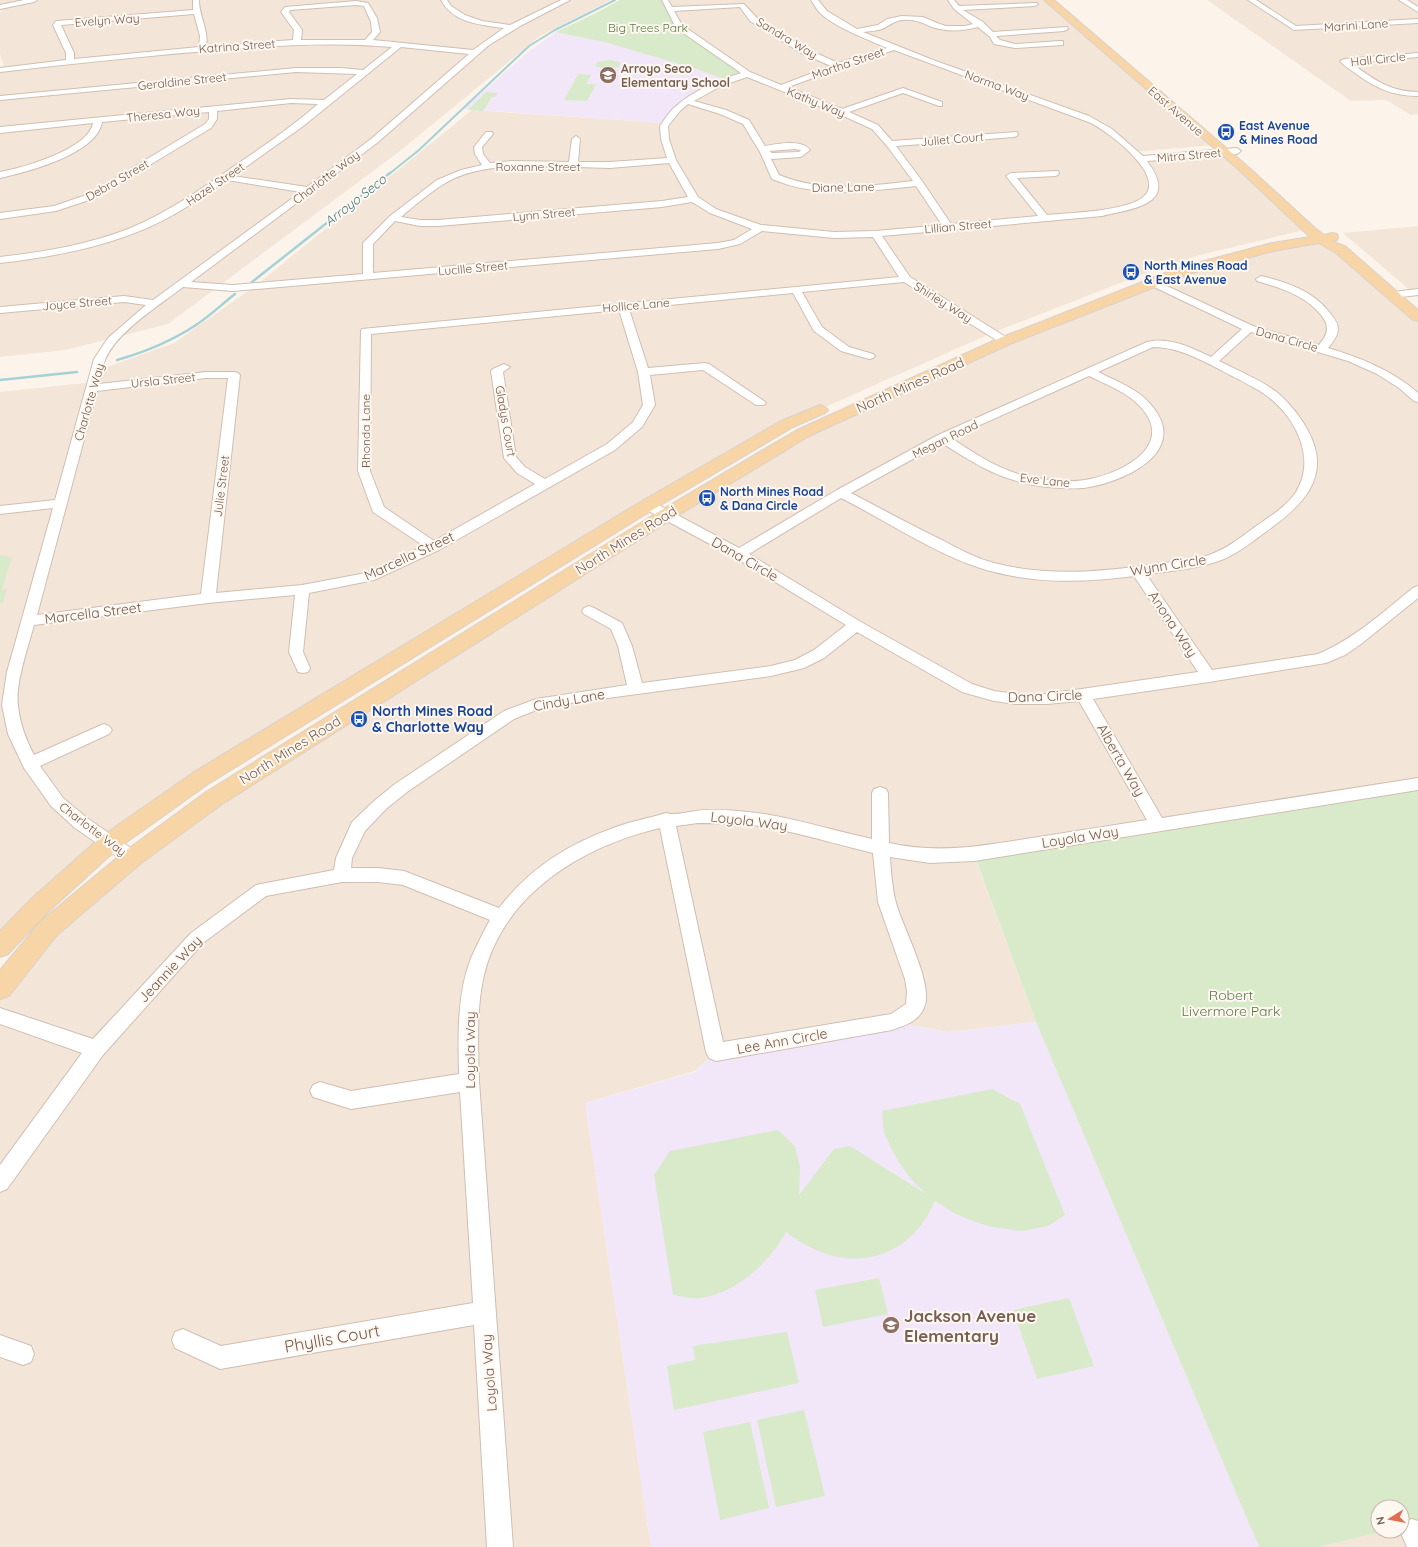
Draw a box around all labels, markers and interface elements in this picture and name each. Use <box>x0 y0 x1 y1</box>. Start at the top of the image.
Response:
street label: Evelyn Way <box>74 10 140 30</box>
street label: Sandra Way <box>754 14 820 62</box>
street label: Marini Lane <box>1323 15 1389 35</box>
park label: Big Trees Park <box>608 20 688 35</box>
street label: Katrina Street <box>198 36 276 56</box>
street label: Martha Street <box>810 44 886 82</box>
street label: Hall Circle <box>1350 49 1406 69</box>
place label: Arroyo Seco Elementary School <box>621 61 730 90</box>
school or university icon: Arroyo Seco Elementary School <box>598 65 618 85</box>
street label: Norma Way <box>963 66 1031 104</box>
street label: Geraldine Street <box>137 69 227 93</box>
street label: Kathy Way <box>785 83 847 121</box>
street label: East Avenue <box>1145 83 1207 139</box>
street label: Theresa Way <box>126 103 200 125</box>
place label: East Avenue & Mines Road <box>1239 118 1318 147</box>
bus stop icon: East Avenue & Mines Road <box>1216 122 1236 142</box>
street label: Juliet Court <box>920 129 984 149</box>
street label: Mitra Street <box>1156 145 1222 165</box>
street label: Charlotte Way <box>289 147 363 207</box>
street label: Debra Street <box>83 156 151 204</box>
street label: Hazel Street <box>183 159 247 209</box>
street label: Roxanne Street <box>496 159 580 174</box>
water label: Arroyo Seco <box>321 170 390 229</box>
street label: Diane Lane <box>811 179 875 195</box>
street label: Lynn Street <box>512 204 576 224</box>
street label: Lillian Street <box>924 216 992 236</box>
street label: Lucille Street <box>437 257 509 279</box>
place label: North Mines Road & East Avenue <box>1144 258 1248 287</box>
bus stop icon: North Mines Road & East Avenue <box>1121 262 1141 282</box>
street label: Shirley Way <box>911 278 975 326</box>
street label: Joyce Street <box>42 292 112 314</box>
street label: Hollice Lane <box>602 295 671 315</box>
street label: Dana Circle <box>1254 323 1320 355</box>
street label: North Mines Road <box>853 353 967 417</box>
street label: Charlotte Way <box>71 361 107 443</box>
street label: Ursla Street <box>130 369 196 391</box>
street label: Gladys Court <box>492 384 520 458</box>
street label: Rhonda Lane <box>358 394 373 468</box>
street label: Megan Road <box>910 417 980 461</box>
street label: Julie Street <box>210 454 232 518</box>
street label: Eve Lane <box>1019 470 1071 490</box>
place label: North Mines Road & Dana Circle <box>720 484 824 513</box>
bus stop icon: North Mines Road & Dana Circle <box>697 488 717 508</box>
street label: North Mines Road <box>572 502 680 578</box>
street label: Marcella Street <box>361 527 457 585</box>
street label: Dana Circle <box>708 533 782 585</box>
street label: Wynn Circle <box>1129 550 1207 580</box>
street label: Anona Way <box>1144 588 1202 660</box>
street label: Marcella Street <box>44 598 143 628</box>
street label: Cindy Lane <box>532 685 606 715</box>
street label: Dana Circle <box>1007 686 1083 706</box>
place label: North Mines Road & Charlotte Way <box>372 702 493 736</box>
bus stop icon: North Mines Road & Charlotte Way <box>349 709 369 729</box>
street label: North Mines Road <box>236 712 344 788</box>
street label: Alberta Way <box>1093 720 1149 800</box>
street label: Charlotte Way <box>56 799 130 859</box>
street label: Loyola Way <box>709 807 789 835</box>
street label: Loyola Way <box>1040 822 1120 852</box>
street label: Jeannie Way <box>134 932 206 1006</box>
park label: Robert Livermore Park <box>1182 986 1280 1020</box>
street label: Loyola Way <box>461 1011 479 1089</box>
street label: Lee Ann Circle <box>735 1024 829 1058</box>
place label: Jackson Avenue Elementary <box>904 1305 1036 1346</box>
school or university icon: Jackson Avenue Elementary <box>881 1315 901 1335</box>
street label: Phyllis Court <box>283 1319 382 1357</box>
street label: Loyola Way <box>477 1334 501 1412</box>
north arrow <box>1370 1499 1410 1539</box>
text: N <box>1373 1516 1388 1526</box>

